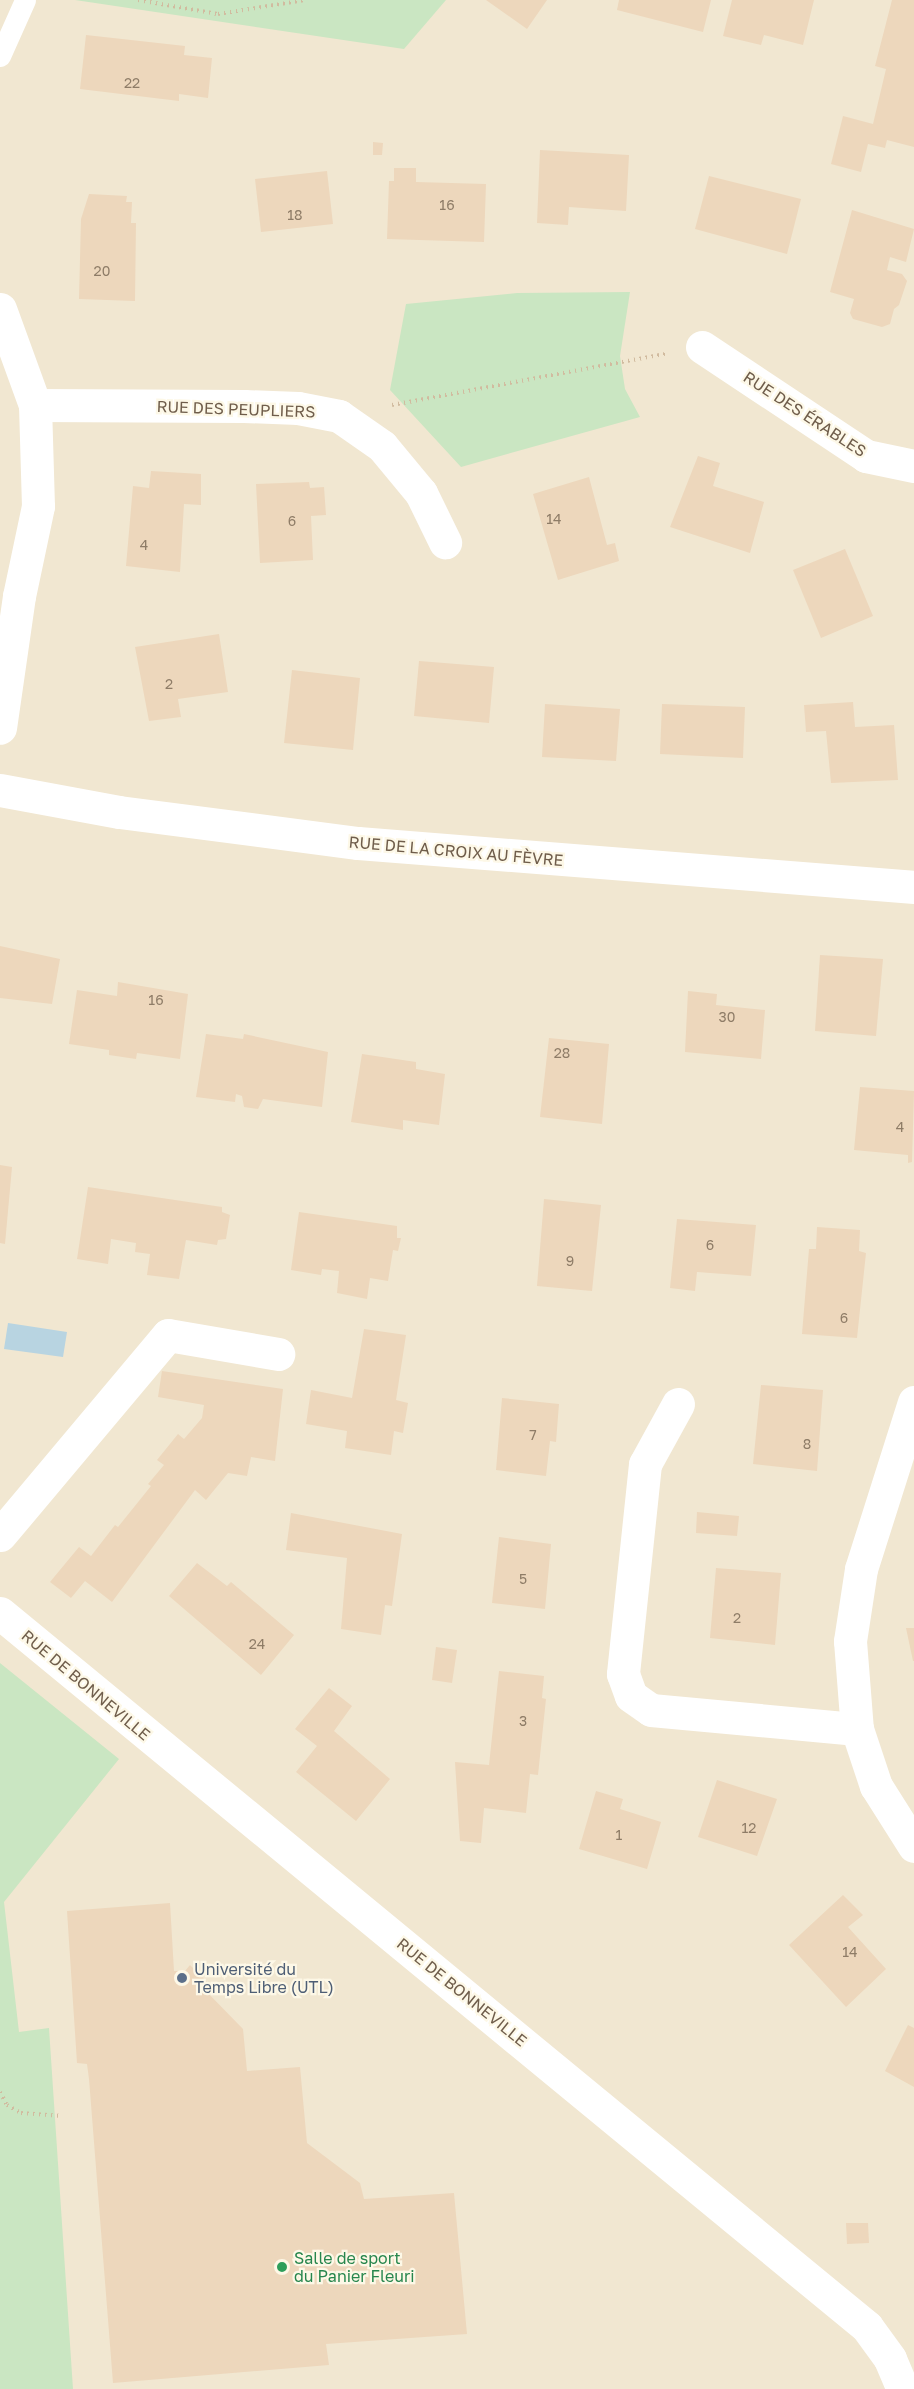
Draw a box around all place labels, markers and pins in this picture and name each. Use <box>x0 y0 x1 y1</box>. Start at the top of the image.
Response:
place label: Université du Temps Libre (UTL) <box>194 1959 334 1997</box>
marker: Université du Temps Libre (UTL) <box>175 1971 189 1985</box>
place label: Salle de sport du Panier Fleuri <box>294 2248 414 2286</box>
marker: Salle de sport du Panier Fleuri <box>275 2260 289 2274</box>

